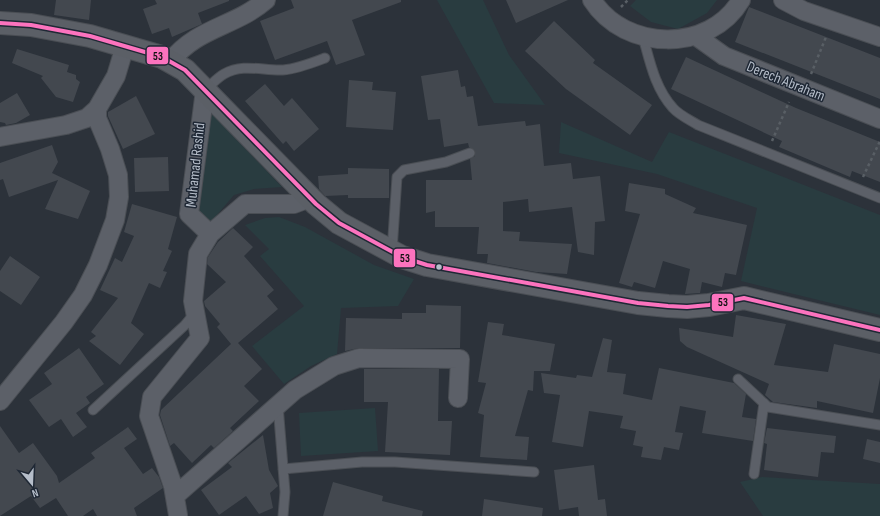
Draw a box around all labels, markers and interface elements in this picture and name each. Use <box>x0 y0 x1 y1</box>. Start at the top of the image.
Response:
line badge: 53 <box>146 46 169 65</box>
text: 53 <box>153 50 163 63</box>
street label: Derech Abraham <box>744 57 828 106</box>
street label: Muhamad Rashid <box>182 122 209 208</box>
line badge: 53 <box>393 248 416 268</box>
text: 53 <box>400 252 410 265</box>
unlabelled marker <box>434 262 444 272</box>
line badge: 53 <box>711 293 734 312</box>
text: 53 <box>718 296 728 309</box>
north arrow <box>12 464 52 504</box>
text: N <box>30 486 40 500</box>

